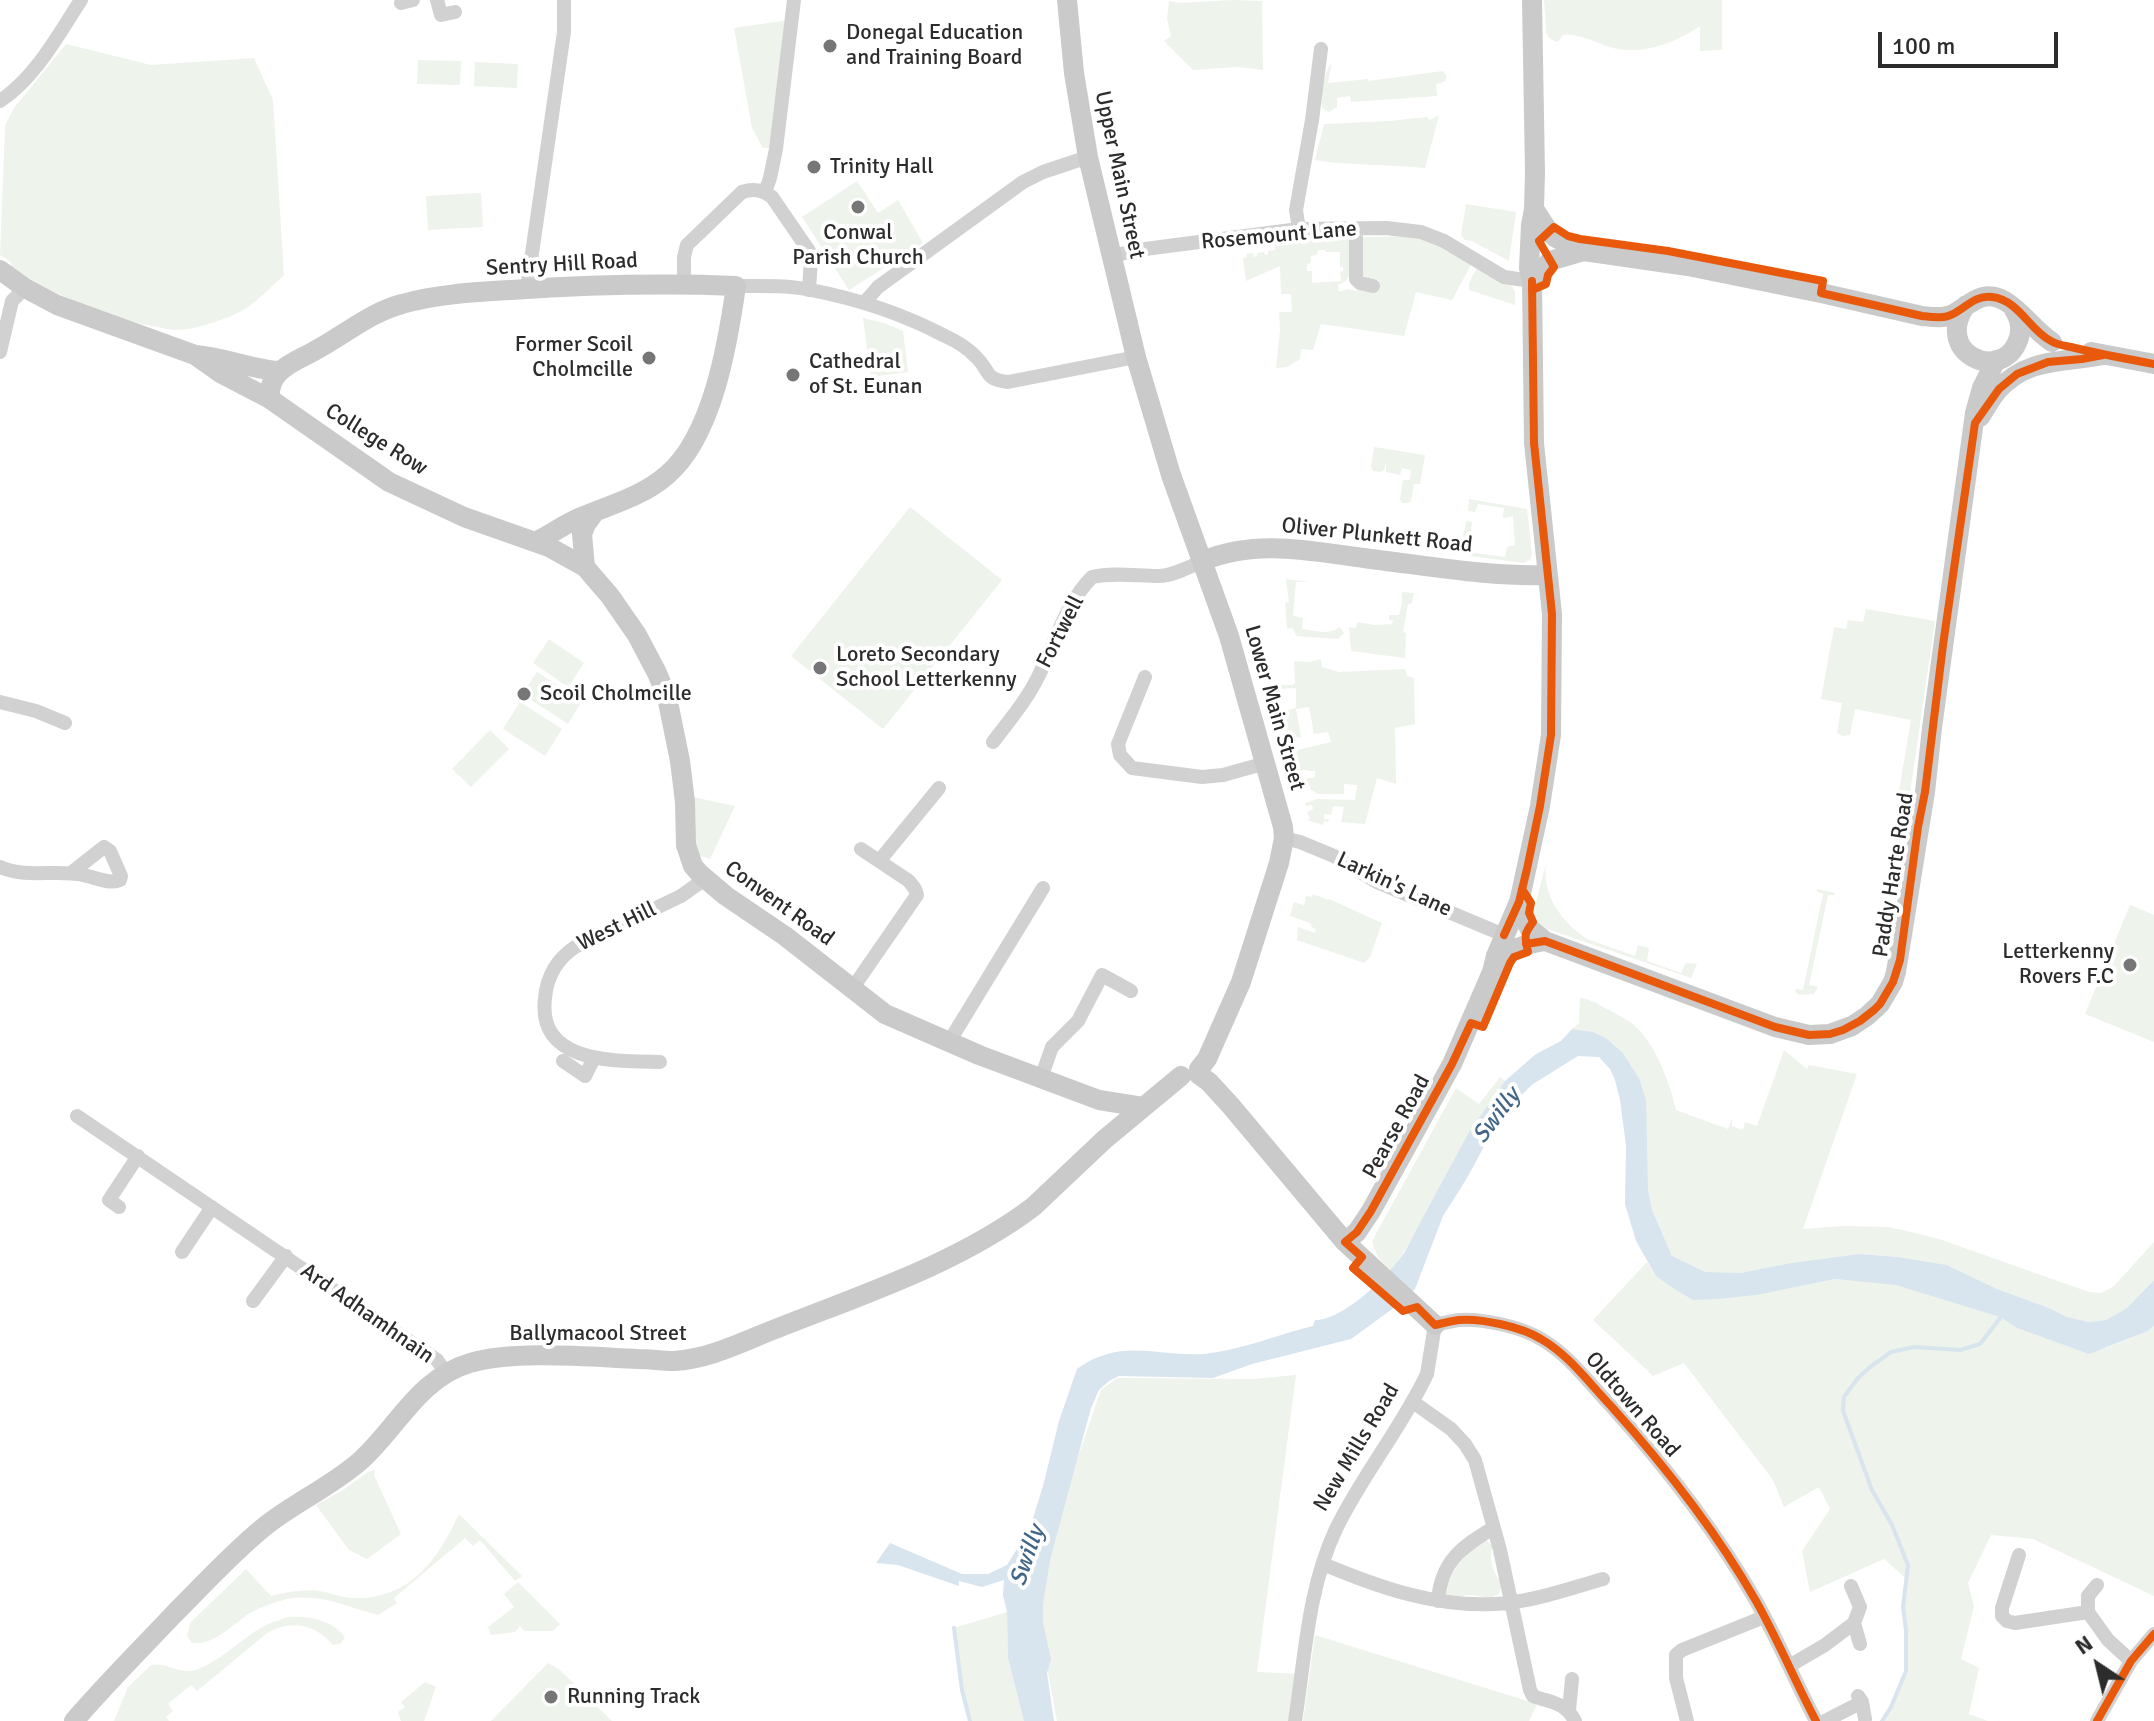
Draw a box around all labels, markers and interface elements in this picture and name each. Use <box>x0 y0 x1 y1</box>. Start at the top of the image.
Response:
scale bar <box>1882 16 2062 66</box>
place label: Donegal Education and Training Board <box>846 20 1023 72</box>
text: 100 m <box>1892 31 1955 61</box>
marker: Donegal Education and Training Board <box>821 37 839 55</box>
street label: Upper Main Street <box>1088 89 1150 261</box>
place label: Trinity Hall <box>830 154 934 180</box>
marker: Trinity Hall <box>805 158 823 176</box>
marker: Conwal Parish Church <box>849 198 867 216</box>
street label: Rosemount Lane <box>1200 216 1358 256</box>
place label: Conwal Parish Church <box>792 220 924 272</box>
street label: Sentry Hill Road <box>485 248 639 282</box>
place label: Former Scoil Cholmcille <box>515 332 633 384</box>
marker: Former Scoil Cholmcille <box>640 349 658 367</box>
place label: Cathedral of St. Eunan <box>809 349 922 400</box>
marker: Cathedral of St. Eunan <box>784 366 802 384</box>
street label: College Row <box>320 398 432 482</box>
street label: Oliver Plunkett Road <box>1280 513 1474 559</box>
street label: Fortwell <box>1032 591 1090 673</box>
street label: Lower Main Street <box>1238 622 1310 794</box>
place label: Loreto Secondary School Letterkenny <box>836 642 1017 694</box>
marker: Loreto Secondary School Letterkenny <box>811 659 829 677</box>
place label: Scoil Cholmcille <box>540 681 692 707</box>
marker: Scoil Cholmcille <box>515 685 533 703</box>
street label: Paddy Harte Road <box>1868 791 1920 959</box>
street label: Larkin's Lane <box>1332 847 1456 923</box>
street label: Convent Road <box>719 856 839 952</box>
street label: West Hill <box>573 897 661 957</box>
place label: Letterkenny Rovers F.C <box>2002 939 2114 990</box>
marker: Letterkenny Rovers F.C <box>2121 956 2139 974</box>
street label: Pearse Road <box>1358 1070 1436 1184</box>
water label: Swilly <box>1467 1083 1527 1149</box>
street label: Ard Adhamhnain <box>295 1258 439 1370</box>
street label: Ballymacool Street <box>509 1321 687 1347</box>
street label: Oldtown Road <box>1579 1347 1685 1463</box>
street label: New Mills Road <box>1309 1379 1405 1517</box>
water label: Swilly <box>1004 1522 1052 1590</box>
north arrow <box>2058 1625 2138 1705</box>
text: N <box>2070 1629 2098 1660</box>
place label: Running Track <box>567 1684 700 1710</box>
marker: Running Track <box>542 1688 560 1706</box>

